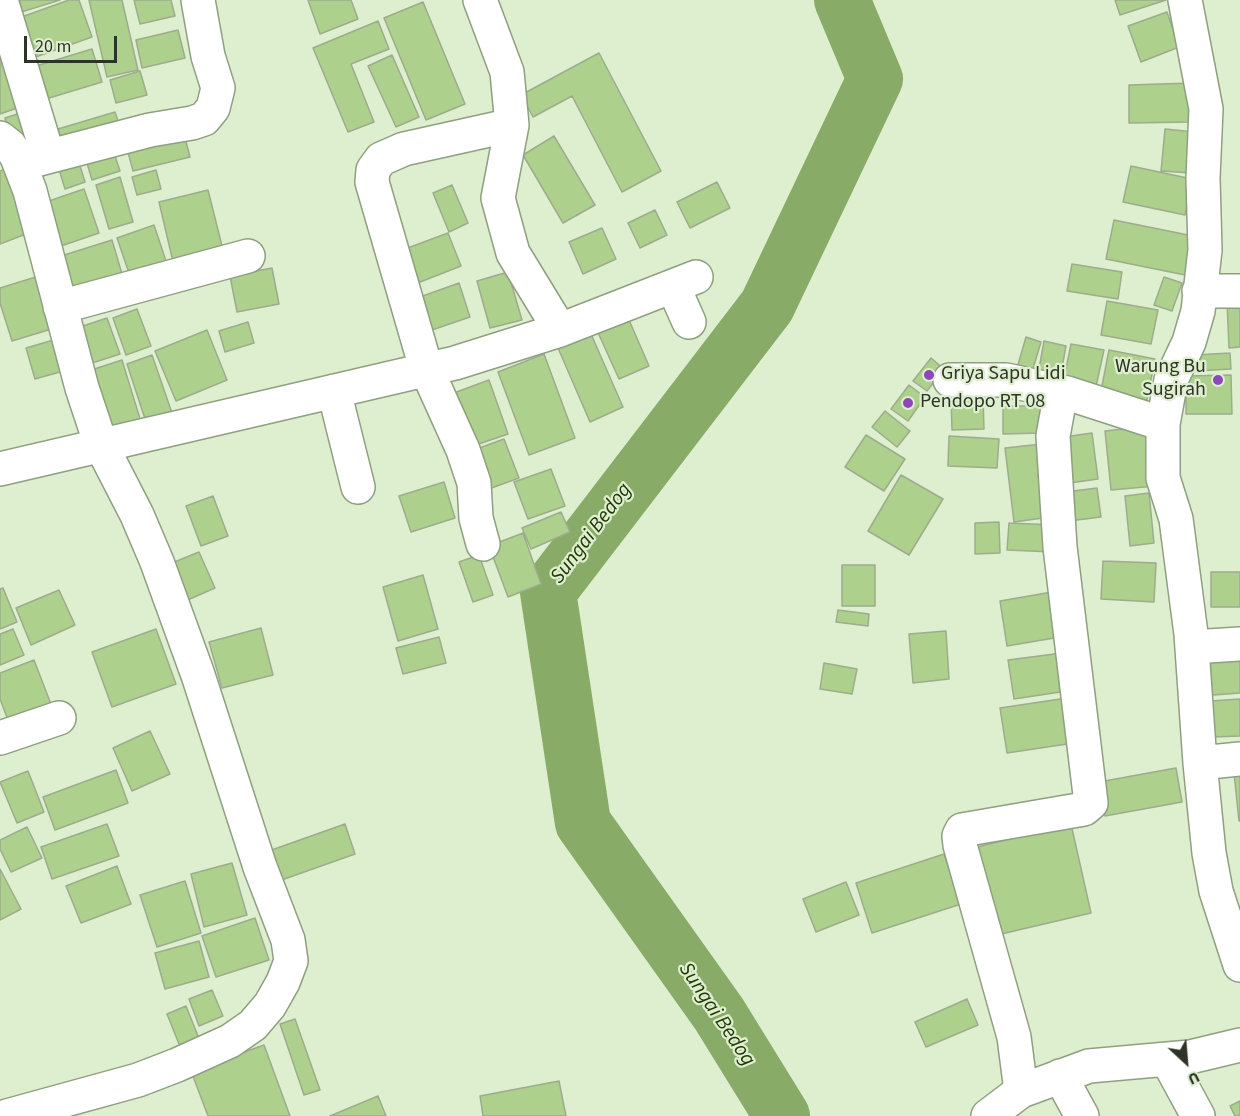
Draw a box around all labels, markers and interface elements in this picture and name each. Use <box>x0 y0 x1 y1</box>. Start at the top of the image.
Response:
scale bar <box>27 24 120 62</box>
text: 20 m <box>35 34 71 59</box>
place label: Warung Bu Sugirah <box>1115 356 1206 403</box>
place label: Griya Sapu Lidi <box>941 363 1066 387</box>
marker: Griya Sapu Lidi <box>922 368 936 382</box>
marker: Warung Bu Sugirah <box>1211 373 1225 387</box>
place label: Pendopo RT 08 <box>920 391 1045 415</box>
marker: Pendopo RT 08 <box>901 396 915 410</box>
water label: Sungai Bedog <box>546 479 638 589</box>
water label: Sungai Bedog <box>672 958 760 1072</box>
north arrow <box>1156 1032 1216 1092</box>
text: U <box>1184 1066 1204 1090</box>

